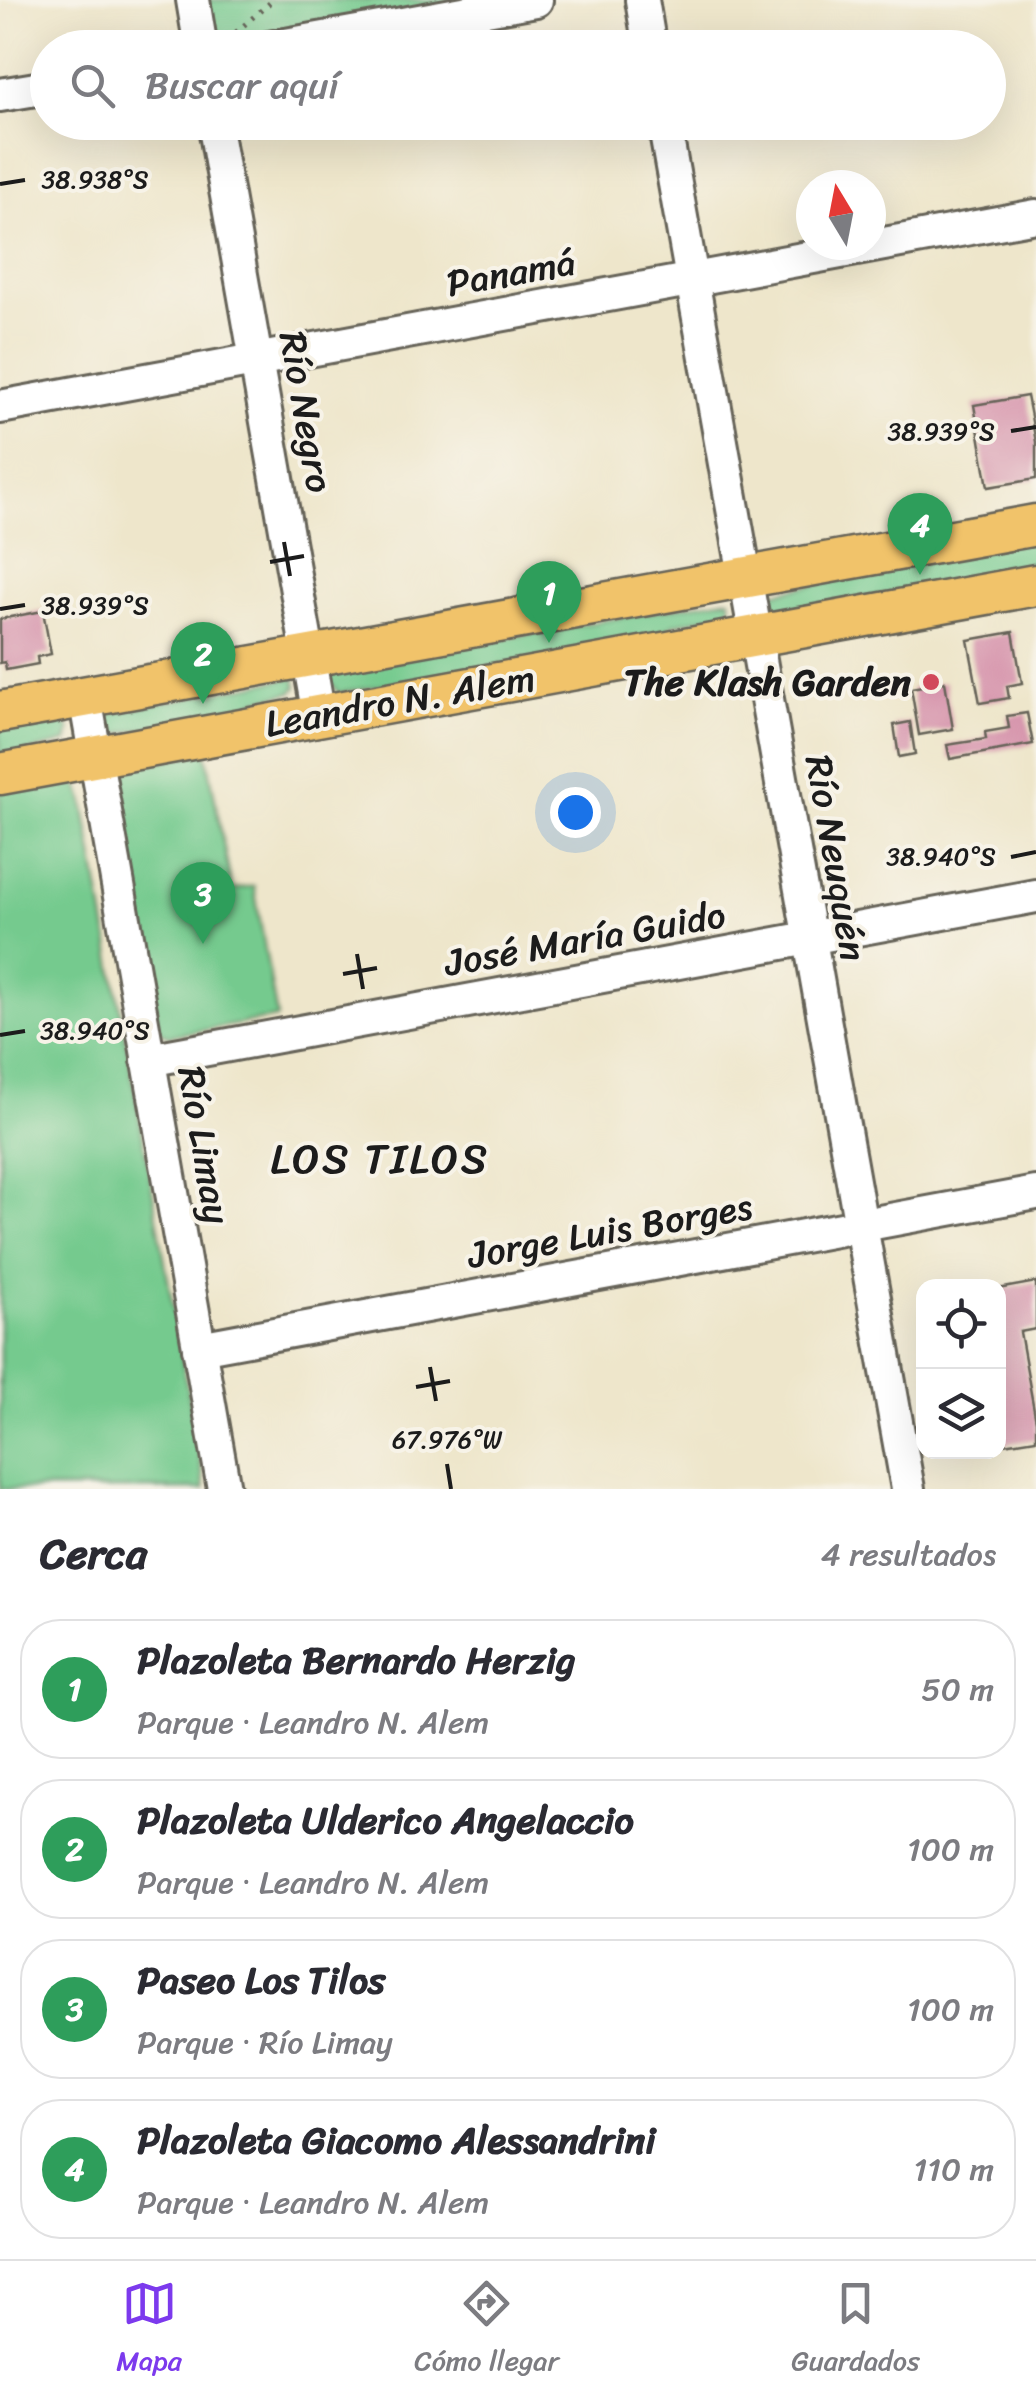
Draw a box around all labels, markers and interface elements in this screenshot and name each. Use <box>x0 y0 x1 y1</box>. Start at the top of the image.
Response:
search box <box>30 30 1006 140</box>
text: Buscar aquí <box>145 52 339 119</box>
icon: search <box>65 58 120 113</box>
text: 38.938°S <box>42 157 149 202</box>
north arrow <box>796 170 886 260</box>
street label: Panamá <box>441 229 581 317</box>
street label: Río Negro <box>259 326 353 498</box>
text: 38.939°S <box>887 409 995 454</box>
pin: 4 <box>888 492 952 575</box>
pin: 1 <box>516 560 582 643</box>
text: 38.939°S <box>41 583 149 628</box>
pin: 2 <box>170 622 236 704</box>
street label: Leandro N. Alem <box>260 644 540 758</box>
place label: The Klash Garden <box>624 649 912 716</box>
marker: The Klash Garden <box>920 671 942 693</box>
street label: Río Neuquén <box>785 750 887 966</box>
your location <box>550 787 601 838</box>
text: 38.940°S <box>886 834 996 879</box>
pin: 3 <box>170 862 236 944</box>
street label: José María Guido <box>437 881 731 997</box>
text: 38.940°S <box>40 1008 150 1053</box>
street label: Río Limay <box>157 1061 251 1229</box>
district label: LOS TILOS <box>270 1122 490 1196</box>
street label: Jorge Luis Borges <box>461 1173 758 1289</box>
map controls <box>916 1279 1006 1459</box>
button: locate <box>916 1279 1006 1369</box>
button: layers <box>916 1369 1006 1459</box>
text: 67.976°W <box>392 1417 503 1462</box>
text: Cerca <box>40 1517 147 1591</box>
text: 4 resultados <box>821 1526 996 1583</box>
text: Plazoleta Bernardo Herzig <box>137 1627 575 1694</box>
text: 1 <box>68 1661 81 1718</box>
text: 50 m <box>921 1661 994 1718</box>
text: Parque · Leandro N. Alem <box>137 1694 489 1751</box>
text: Plazoleta Ulderico Angelaccio <box>137 1787 634 1854</box>
text: 2 <box>65 1821 84 1878</box>
text: 100 m <box>907 1821 994 1878</box>
text: Parque · Leandro N. Alem <box>137 1854 489 1911</box>
text: Paseo Los Tilos <box>137 1947 386 2014</box>
text: 3 <box>66 1981 83 2038</box>
text: 100 m <box>907 1981 994 2038</box>
text: Parque · Río Limay <box>137 2014 393 2071</box>
text: Plazoleta Giacomo Alessandrini <box>137 2107 656 2174</box>
text: 4 <box>64 2141 85 2198</box>
text: 110 m <box>913 2141 994 2198</box>
text: Parque · Leandro N. Alem <box>137 2174 489 2231</box>
tab: Mapa <box>116 2276 182 2385</box>
tab: Cómo llegar <box>414 2276 559 2385</box>
tab: Guardados <box>791 2276 920 2385</box>

